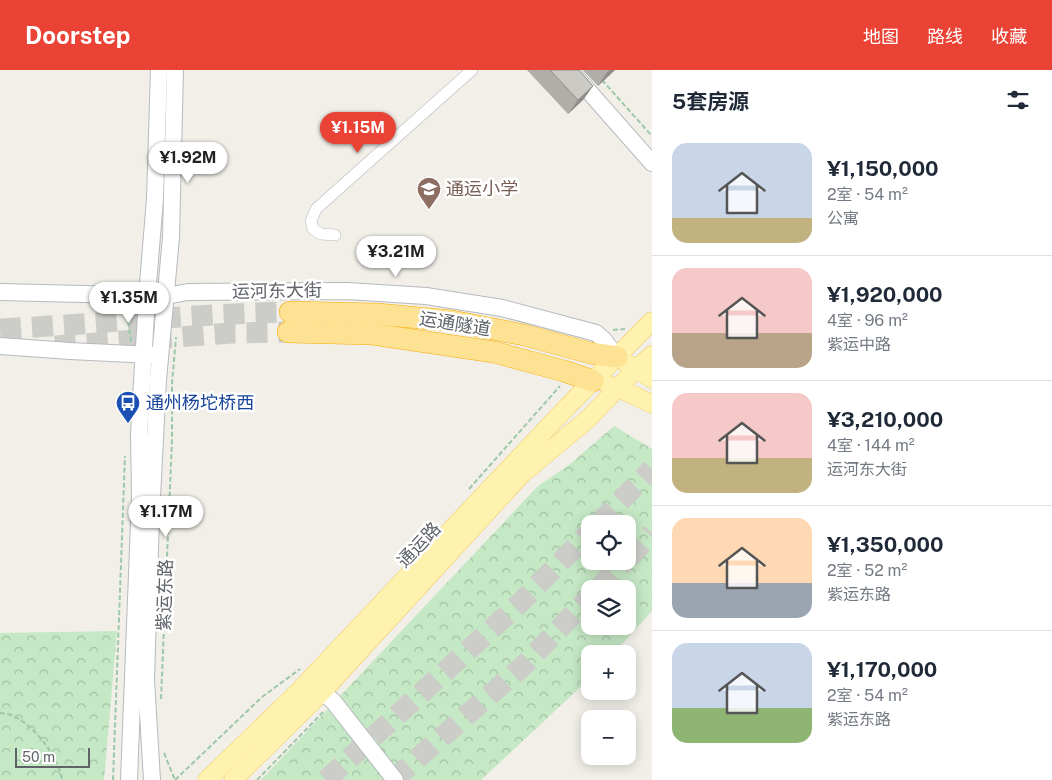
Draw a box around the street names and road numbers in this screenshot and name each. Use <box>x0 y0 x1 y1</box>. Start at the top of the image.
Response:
street label: 运河东大街 <box>232 279 322 302</box>
street label: 运通隧道 <box>418 308 492 340</box>
street label: 通运路 <box>393 518 445 572</box>
street label: 紫运东路 <box>153 559 176 631</box>

